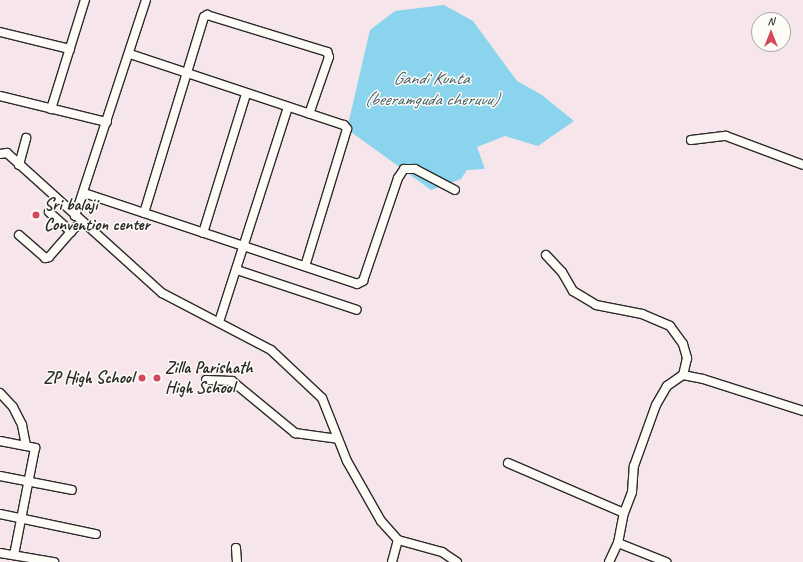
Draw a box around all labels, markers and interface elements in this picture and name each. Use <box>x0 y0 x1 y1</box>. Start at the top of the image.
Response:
north arrow <box>751 12 791 52</box>
text: N <box>768 14 774 28</box>
water label: Gandi Kunta (beeramguda cheruvu) <box>364 68 498 110</box>
place label: Sri balaji Convention center <box>44 195 149 235</box>
marker: Sri balaji Convention center <box>31 210 41 220</box>
place label: Zilla Parishath High School <box>165 358 253 398</box>
place label: ZP High School <box>44 368 134 388</box>
marker: ZP High School <box>137 373 147 383</box>
marker: Zilla Parishath High School <box>152 373 162 383</box>

